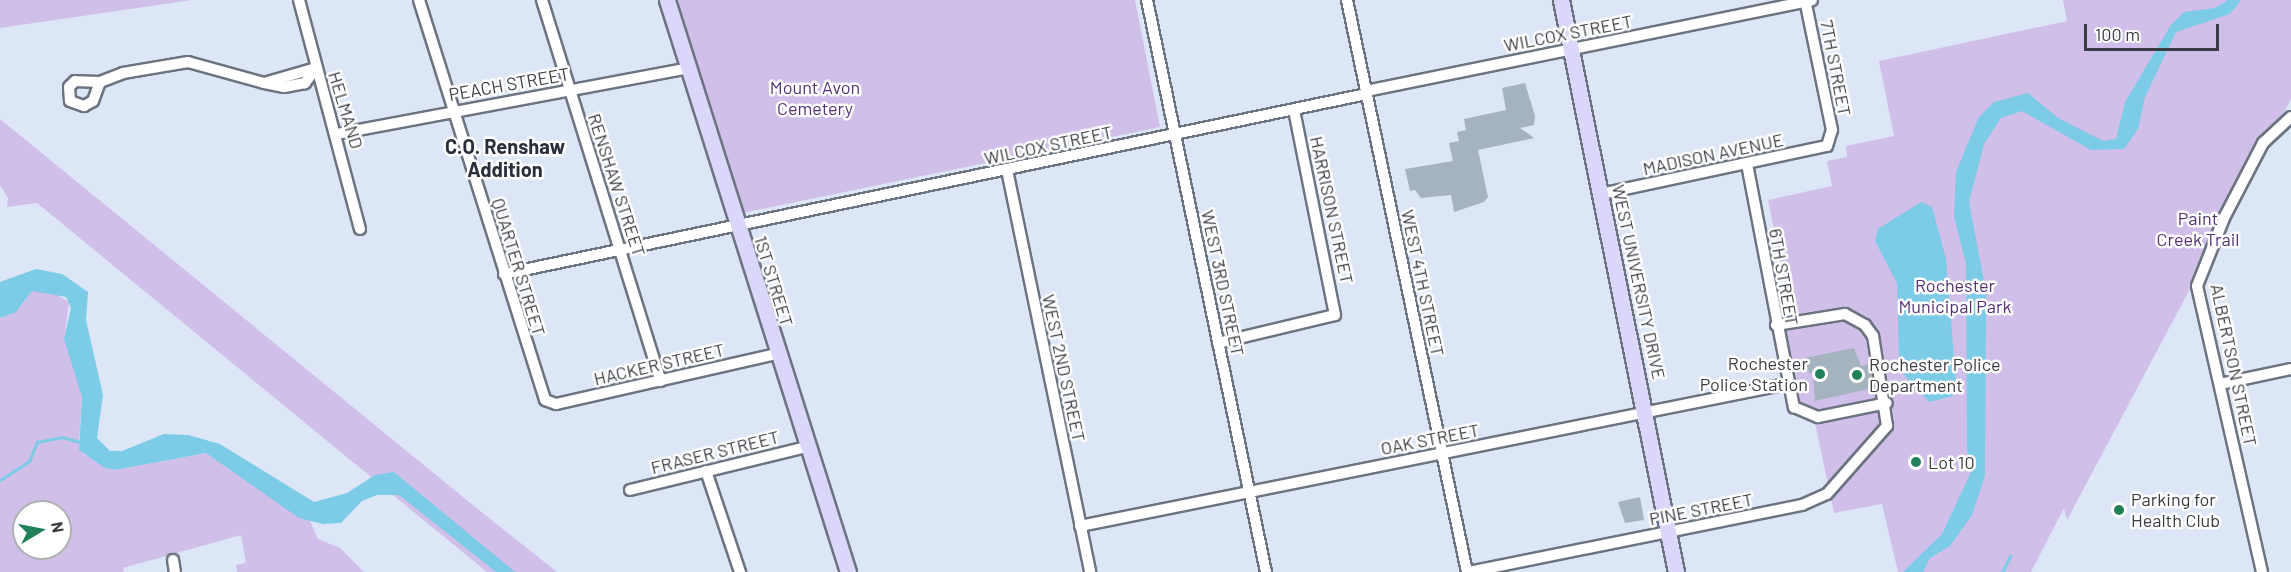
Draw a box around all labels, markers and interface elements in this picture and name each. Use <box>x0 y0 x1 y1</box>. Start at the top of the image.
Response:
street label: WILCOX STREET <box>1502 10 1634 56</box>
scale bar <box>2087 12 2222 50</box>
street label: 7TH STREET <box>1816 18 1856 118</box>
text: 100 m <box>2095 23 2140 45</box>
street label: PEACH STREET <box>447 63 571 105</box>
street label: HELMAND <box>324 69 368 151</box>
park label: Mount Avon Cemetery <box>770 77 860 119</box>
street label: RENSHAW STREET <box>584 111 650 259</box>
street label: WILCOX STREET <box>982 121 1114 169</box>
street label: MADISON AVENUE <box>1641 129 1785 179</box>
street label: HARRISON STREET <box>1306 134 1358 286</box>
district label: C.O. Renshaw Addition <box>445 135 565 182</box>
street label: WEST UNIVERSITY DRIVE <box>1608 183 1670 381</box>
street label: QUARTER STREET <box>488 195 550 339</box>
street label: WEST 3RD STREET <box>1197 208 1249 358</box>
street label: WEST 4TH STREET <box>1397 208 1449 358</box>
park label: Paint Creek Trail <box>2157 208 2239 250</box>
street label: 6TH STREET <box>1765 227 1803 327</box>
street label: 1ST STREET <box>750 233 798 329</box>
park label: Rochester Municipal Park <box>1898 275 2012 318</box>
street label: ALBERTSON STREET <box>2206 282 2262 448</box>
street label: WEST 2ND STREET <box>1038 292 1090 444</box>
street label: HACKER STREET <box>592 338 726 390</box>
place label: Rochester Police Station <box>1700 353 1808 395</box>
place label: Rochester Police Department <box>1869 354 2001 397</box>
marker: Rochester Police Station <box>1813 367 1827 381</box>
marker: Rochester Police Department <box>1850 368 1864 382</box>
street label: OAK STREET <box>1379 419 1481 459</box>
street label: FRASER STREET <box>649 426 781 478</box>
place label: Lot 10 <box>1928 451 1975 473</box>
marker: Lot 10 <box>1909 455 1923 469</box>
street label: PINE STREET <box>1647 488 1755 530</box>
place label: Parking for Health Club <box>2131 489 2220 532</box>
north arrow <box>12 500 72 560</box>
marker: Parking for Health Club <box>2112 503 2126 517</box>
text: N <box>48 520 69 534</box>

